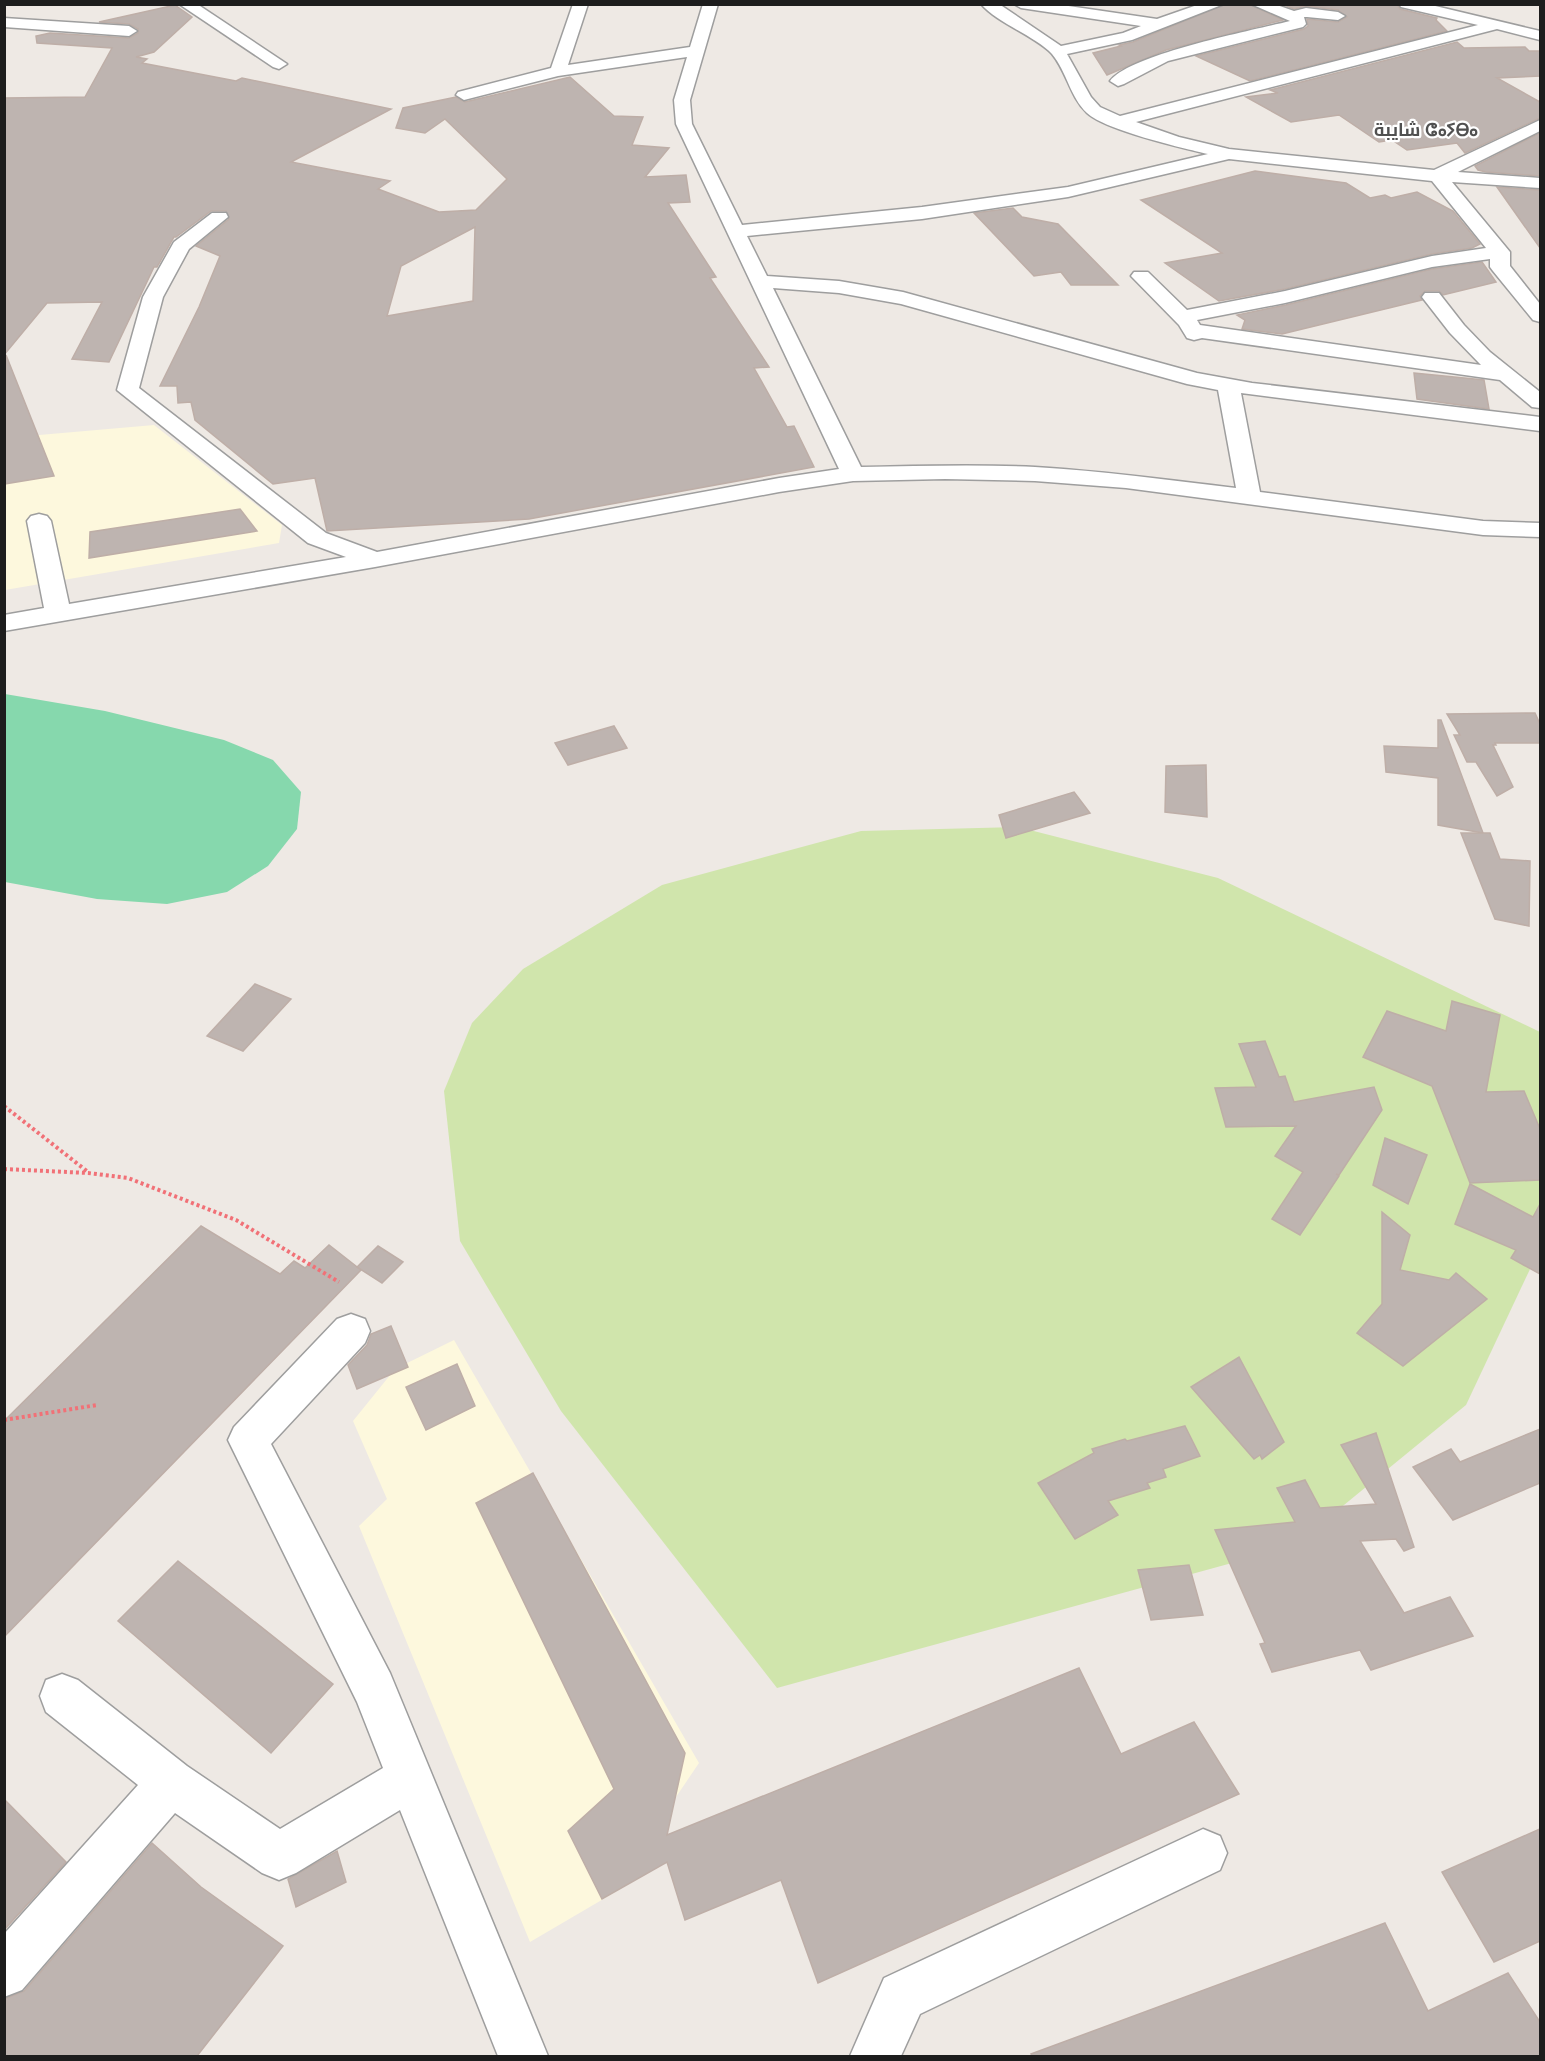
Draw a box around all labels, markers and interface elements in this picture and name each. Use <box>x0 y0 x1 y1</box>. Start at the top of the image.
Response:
district label: شايبة ⵛⴰⵢⴱⴰ <box>1374 119 1478 141</box>

